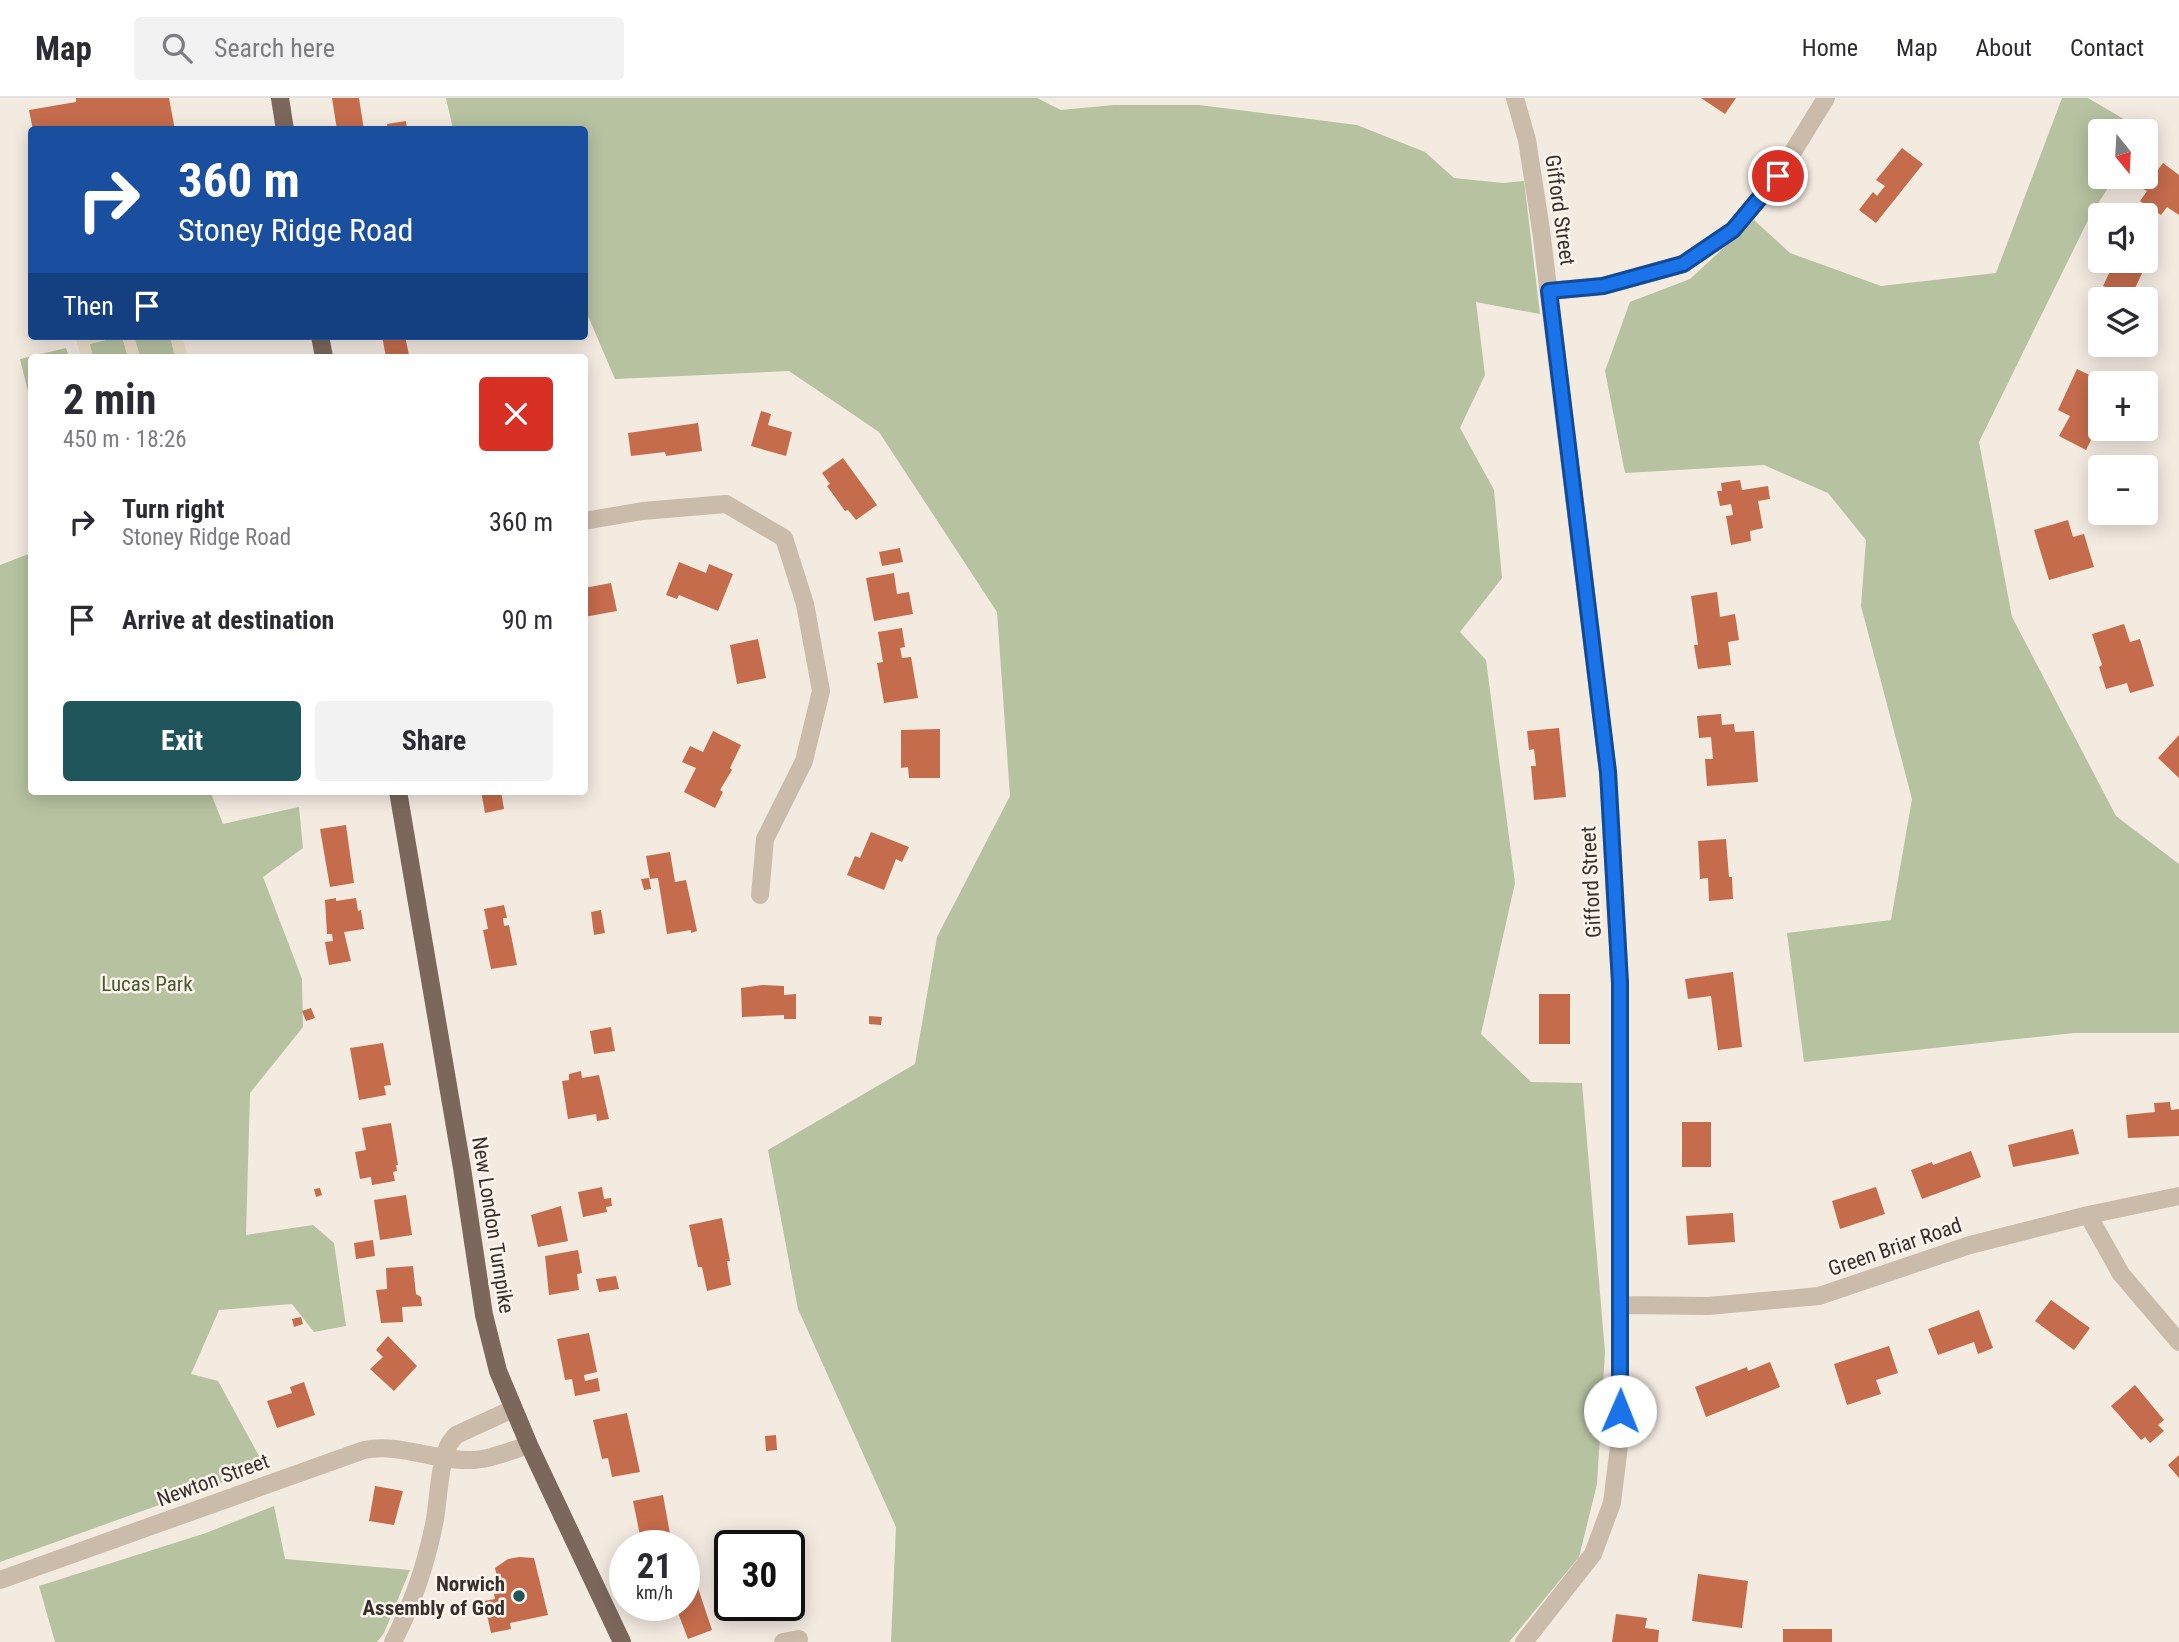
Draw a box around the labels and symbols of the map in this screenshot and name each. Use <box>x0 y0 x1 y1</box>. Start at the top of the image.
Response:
north arrow <box>2088 119 2158 189</box>
pin <box>1748 146 1808 206</box>
street label: Gifford Street <box>1540 153 1580 267</box>
street label: Gifford Street <box>1576 826 1606 938</box>
park label: Lucas Park <box>101 972 193 996</box>
street label: New London Turnpike <box>467 1135 519 1315</box>
street label: Green Briar Road <box>1825 1213 1965 1281</box>
position arrow <box>1583 1374 1657 1448</box>
street label: Newton Street <box>154 1449 272 1511</box>
speed limit sign: 30 <box>714 1530 805 1621</box>
place label: Norwich Assembly of God <box>363 1572 505 1620</box>
marker: Norwich Assembly of God <box>511 1588 527 1604</box>

